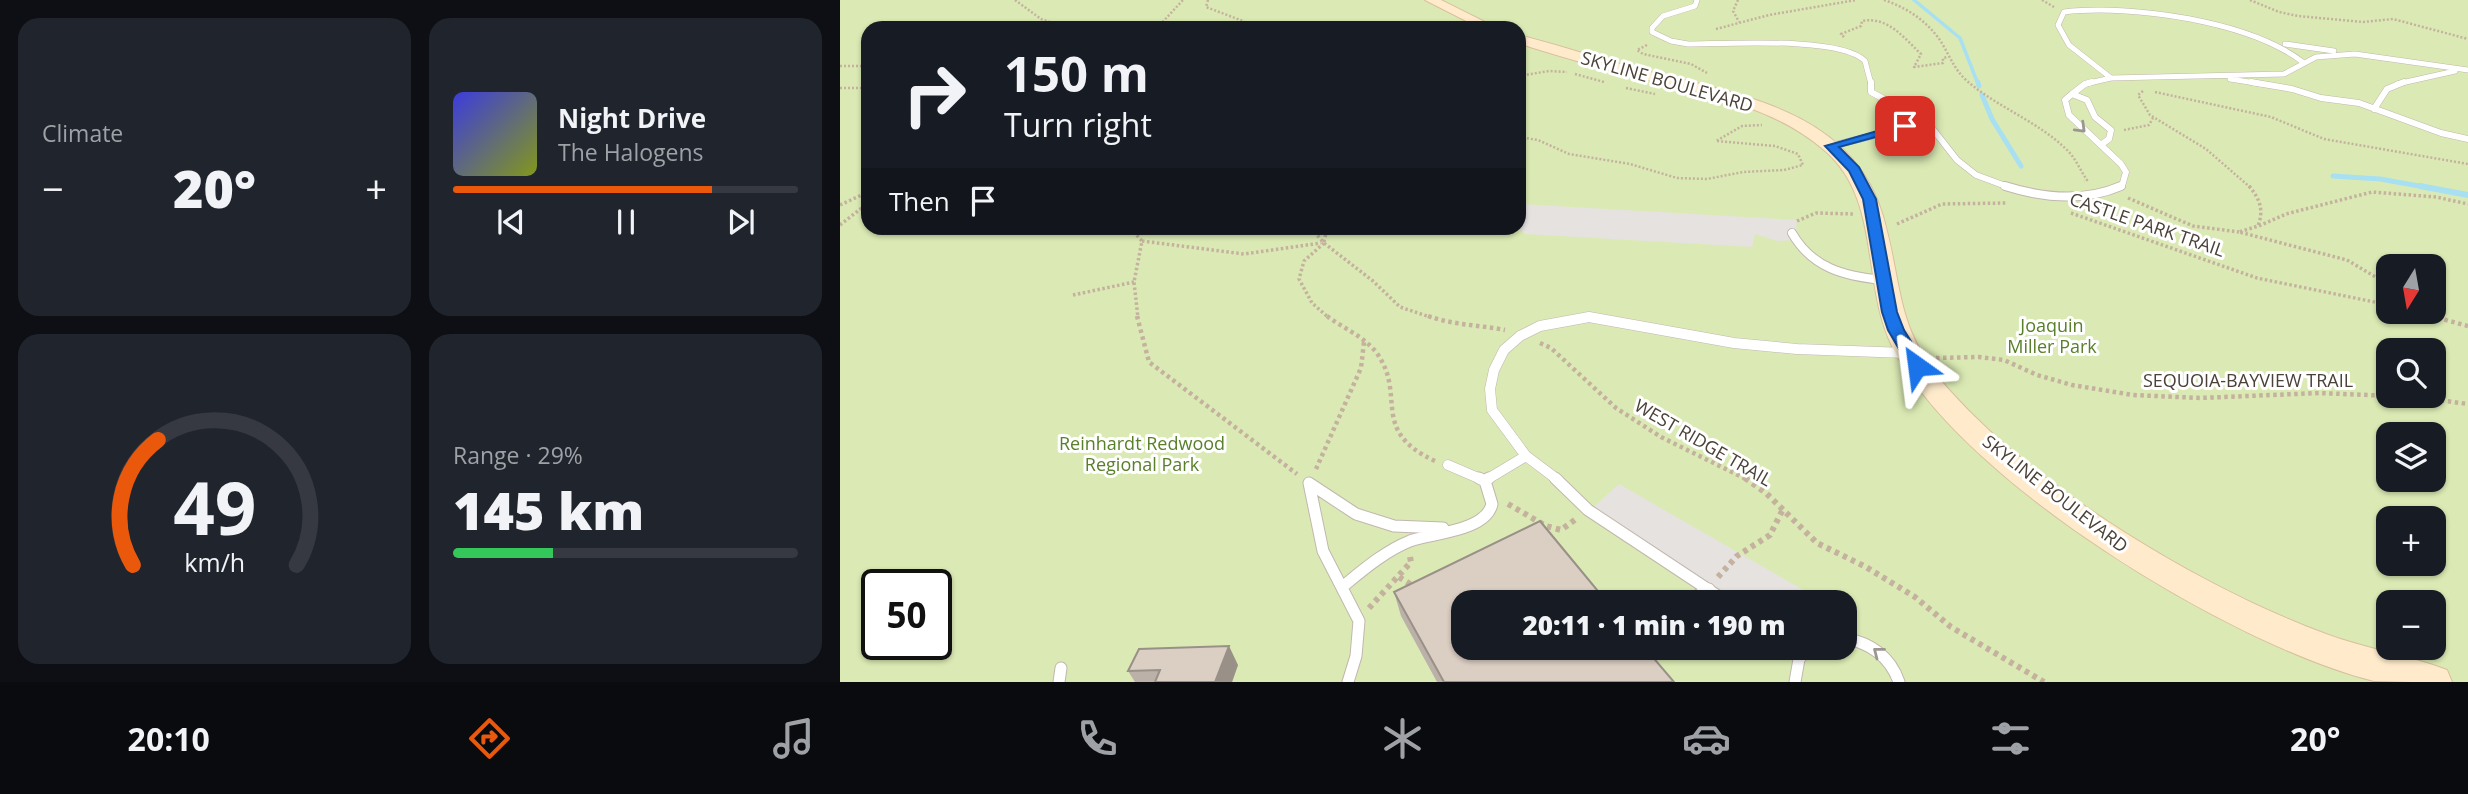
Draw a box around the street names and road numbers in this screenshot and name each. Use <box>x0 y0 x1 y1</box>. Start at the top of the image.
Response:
street label: SKYLINE BOULEVARD <box>1578 45 1756 117</box>
street label: CASTLE PARK TRAIL <box>2067 186 2228 262</box>
street label: SEQUOIA-BAYVIEW TRAIL <box>2143 368 2353 392</box>
street label: WEST RIDGE TRAIL <box>1630 393 1777 491</box>
street label: SKYLINE BOULEVARD <box>1978 429 2133 557</box>

